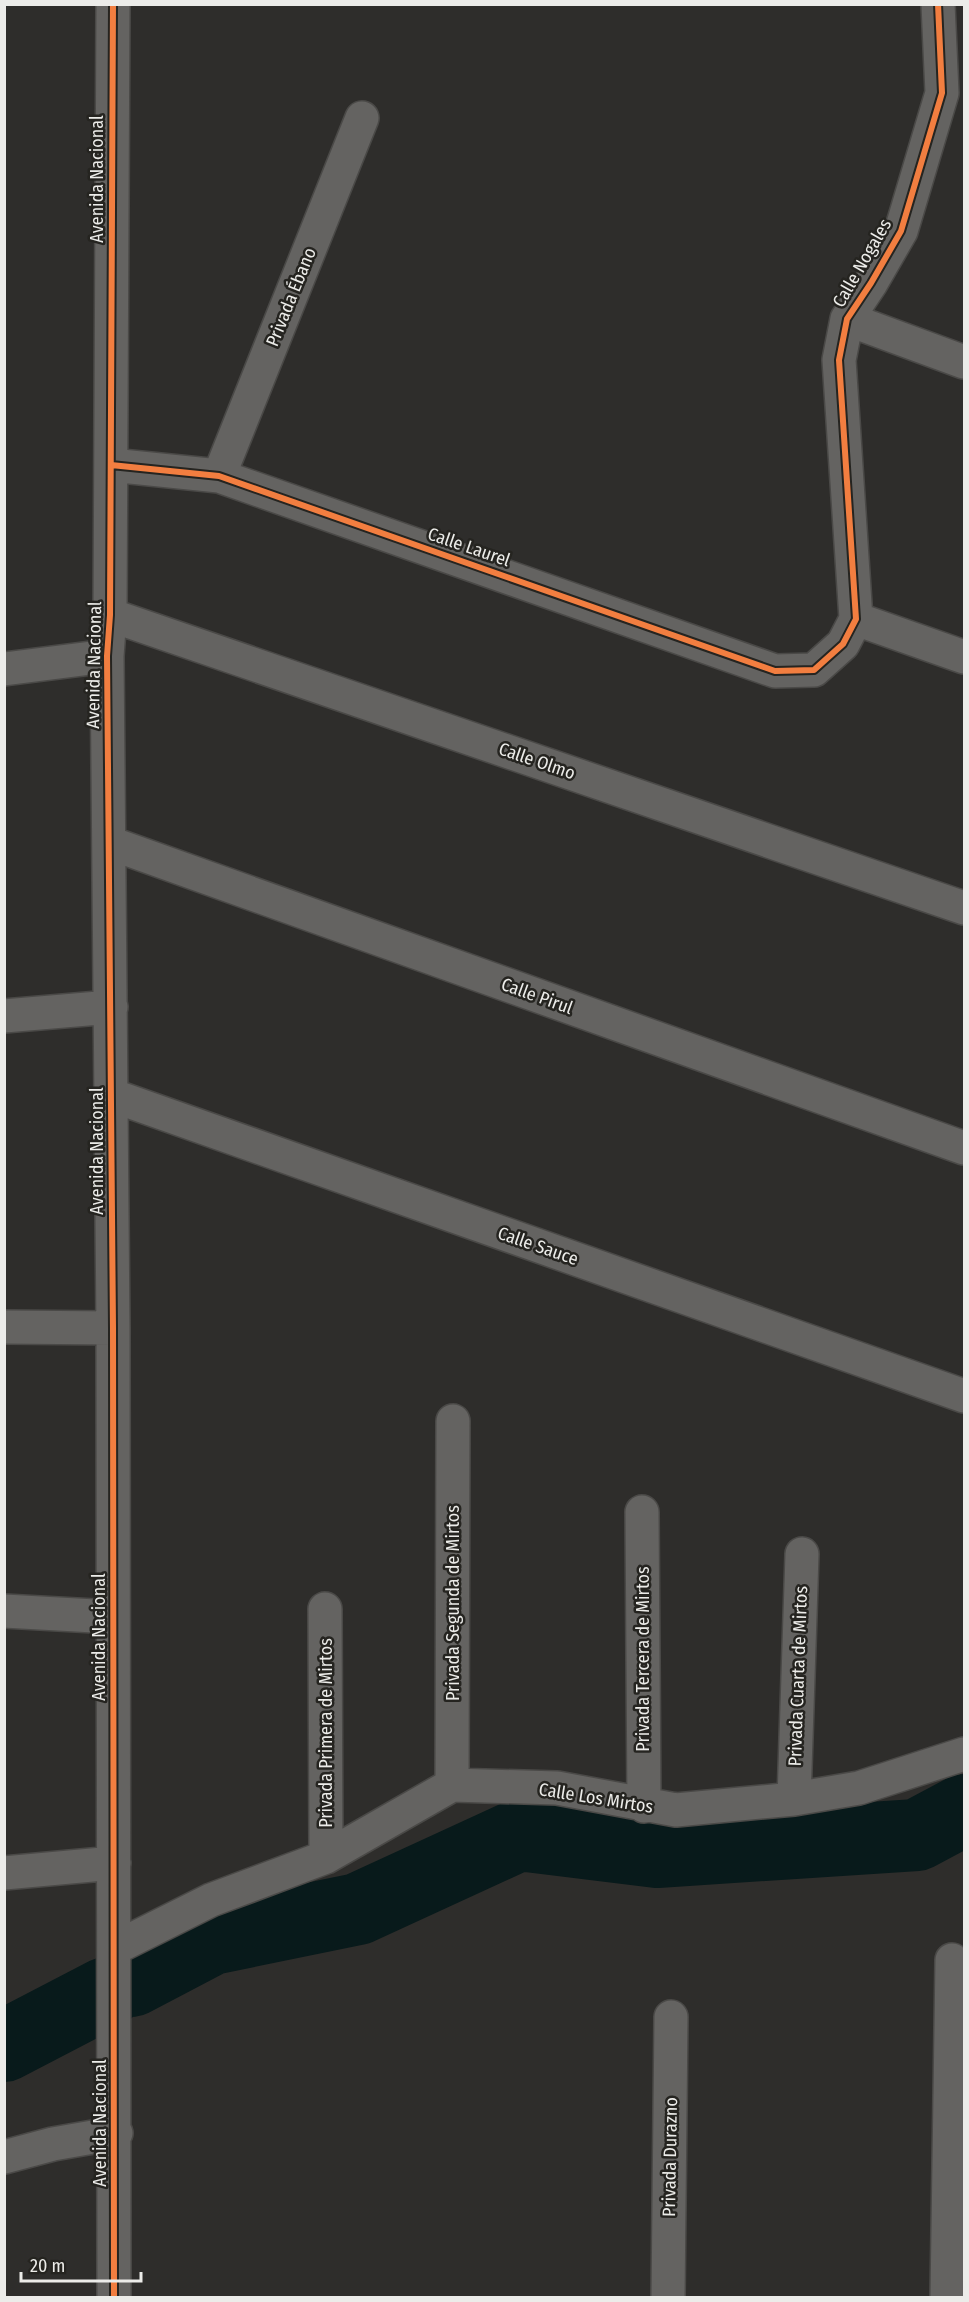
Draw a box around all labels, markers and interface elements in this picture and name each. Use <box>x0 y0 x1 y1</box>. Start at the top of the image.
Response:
street label: Avenida Nacional <box>86 115 108 243</box>
street label: Calle Nogales <box>828 215 896 311</box>
street label: Privada Ébano <box>260 244 321 350</box>
street label: Calle Laurel <box>425 523 513 571</box>
street label: Avenida Nacional <box>82 601 106 729</box>
street label: Calle Olmo <box>496 738 578 784</box>
street label: Calle Pirul <box>498 973 576 1019</box>
street label: Avenida Nacional <box>86 1087 108 1215</box>
street label: Calle Sauce <box>495 1222 581 1270</box>
street label: Privada Segunda de Mirtos <box>442 1505 464 1701</box>
street label: Privada Tercera de Mirtos <box>632 1566 654 1752</box>
street label: Avenida Nacional <box>88 1573 110 1701</box>
street label: Privada Cuarta de Mirtos <box>784 1585 812 1767</box>
street label: Privada Primera de Mirtos <box>315 1638 337 1828</box>
street label: Calle Los Mirtos <box>537 1778 655 1818</box>
street label: Avenida Nacional <box>89 2059 111 2187</box>
street label: Privada Durazno <box>658 2097 682 2217</box>
scale bar <box>21 2245 141 2283</box>
text: 20 m <box>30 2255 65 2277</box>

